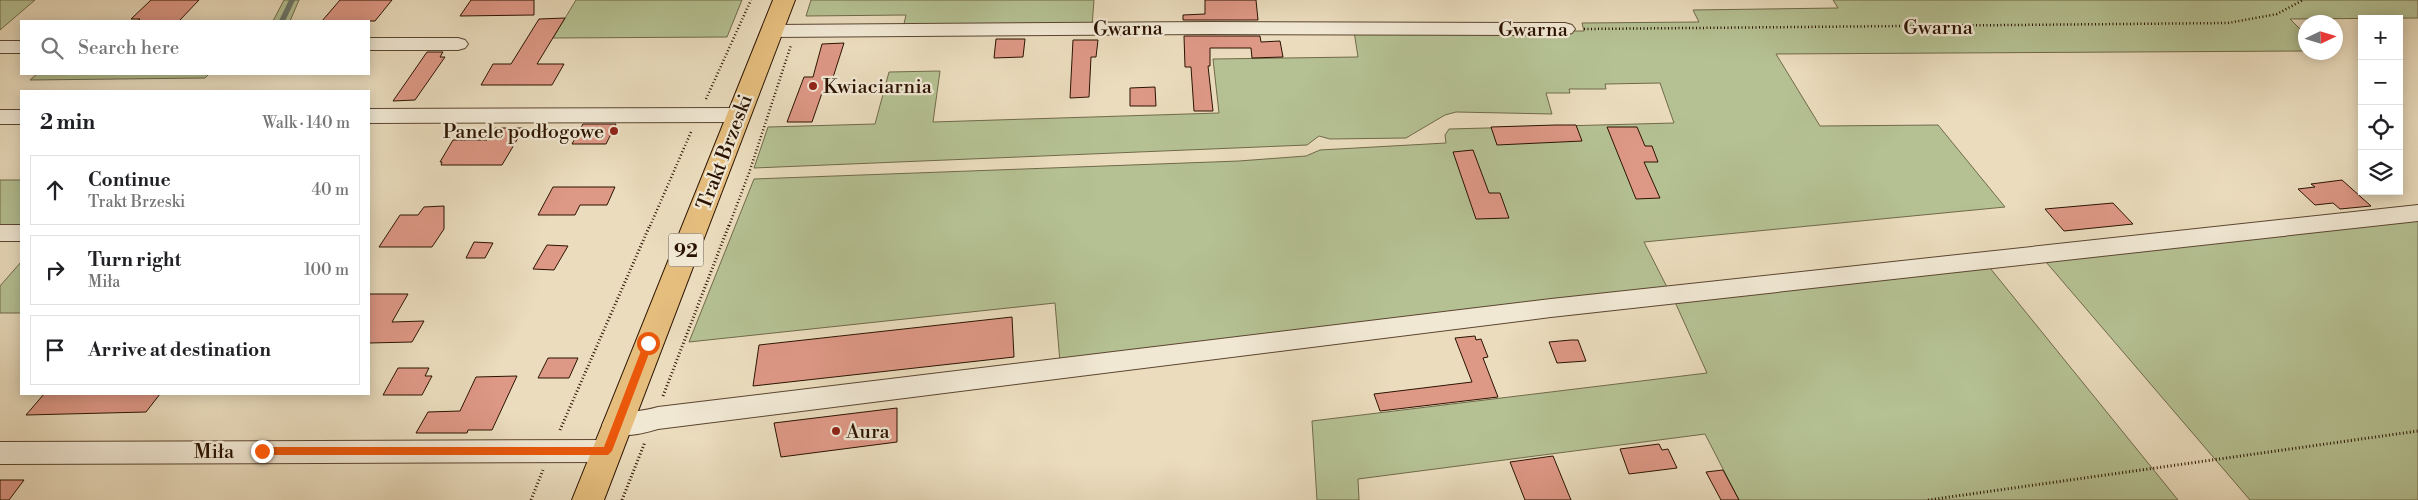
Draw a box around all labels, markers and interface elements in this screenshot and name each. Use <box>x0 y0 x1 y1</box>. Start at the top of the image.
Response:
north arrow <box>2298 15 2343 60</box>
map controls <box>2358 15 2403 195</box>
button: + <box>2358 15 2403 60</box>
street label: Gwarna <box>1093 16 1164 43</box>
street label: Gwarna <box>1903 16 1974 41</box>
street label: Gwarna <box>1498 18 1569 43</box>
search box <box>20 20 370 75</box>
icon: search <box>38 34 66 62</box>
text: Search here <box>78 36 179 60</box>
button: − <box>2358 60 2403 105</box>
place label: Kwiaciarnia <box>823 75 933 100</box>
marker: Kwiaciarnia <box>807 80 819 92</box>
street label: Trakt Brzeski <box>692 91 759 214</box>
button: locate <box>2358 105 2403 150</box>
text: 2 min <box>40 110 95 136</box>
text: Walk · 140 m <box>262 113 350 133</box>
place label: Panele podłogowe <box>443 120 604 145</box>
marker: Panele podłogowe <box>608 125 620 137</box>
button: layers <box>2358 150 2403 195</box>
text: Continue <box>88 168 171 192</box>
icon: ahead <box>41 176 69 204</box>
text: 40 m <box>312 180 349 200</box>
text: Trakt Brzeski <box>88 192 185 212</box>
road number: 92 <box>668 234 704 266</box>
text: Turn right <box>88 248 181 272</box>
icon: right <box>41 256 69 284</box>
text: 100 m <box>304 260 349 280</box>
text: Miła <box>88 272 120 292</box>
route start <box>637 332 660 355</box>
icon: arrive <box>41 336 69 364</box>
text: Arrive at destination <box>88 338 271 362</box>
place label: Aura <box>845 420 891 445</box>
marker: Aura <box>830 425 842 437</box>
street label: Miła <box>194 440 235 465</box>
route end <box>251 440 274 463</box>

